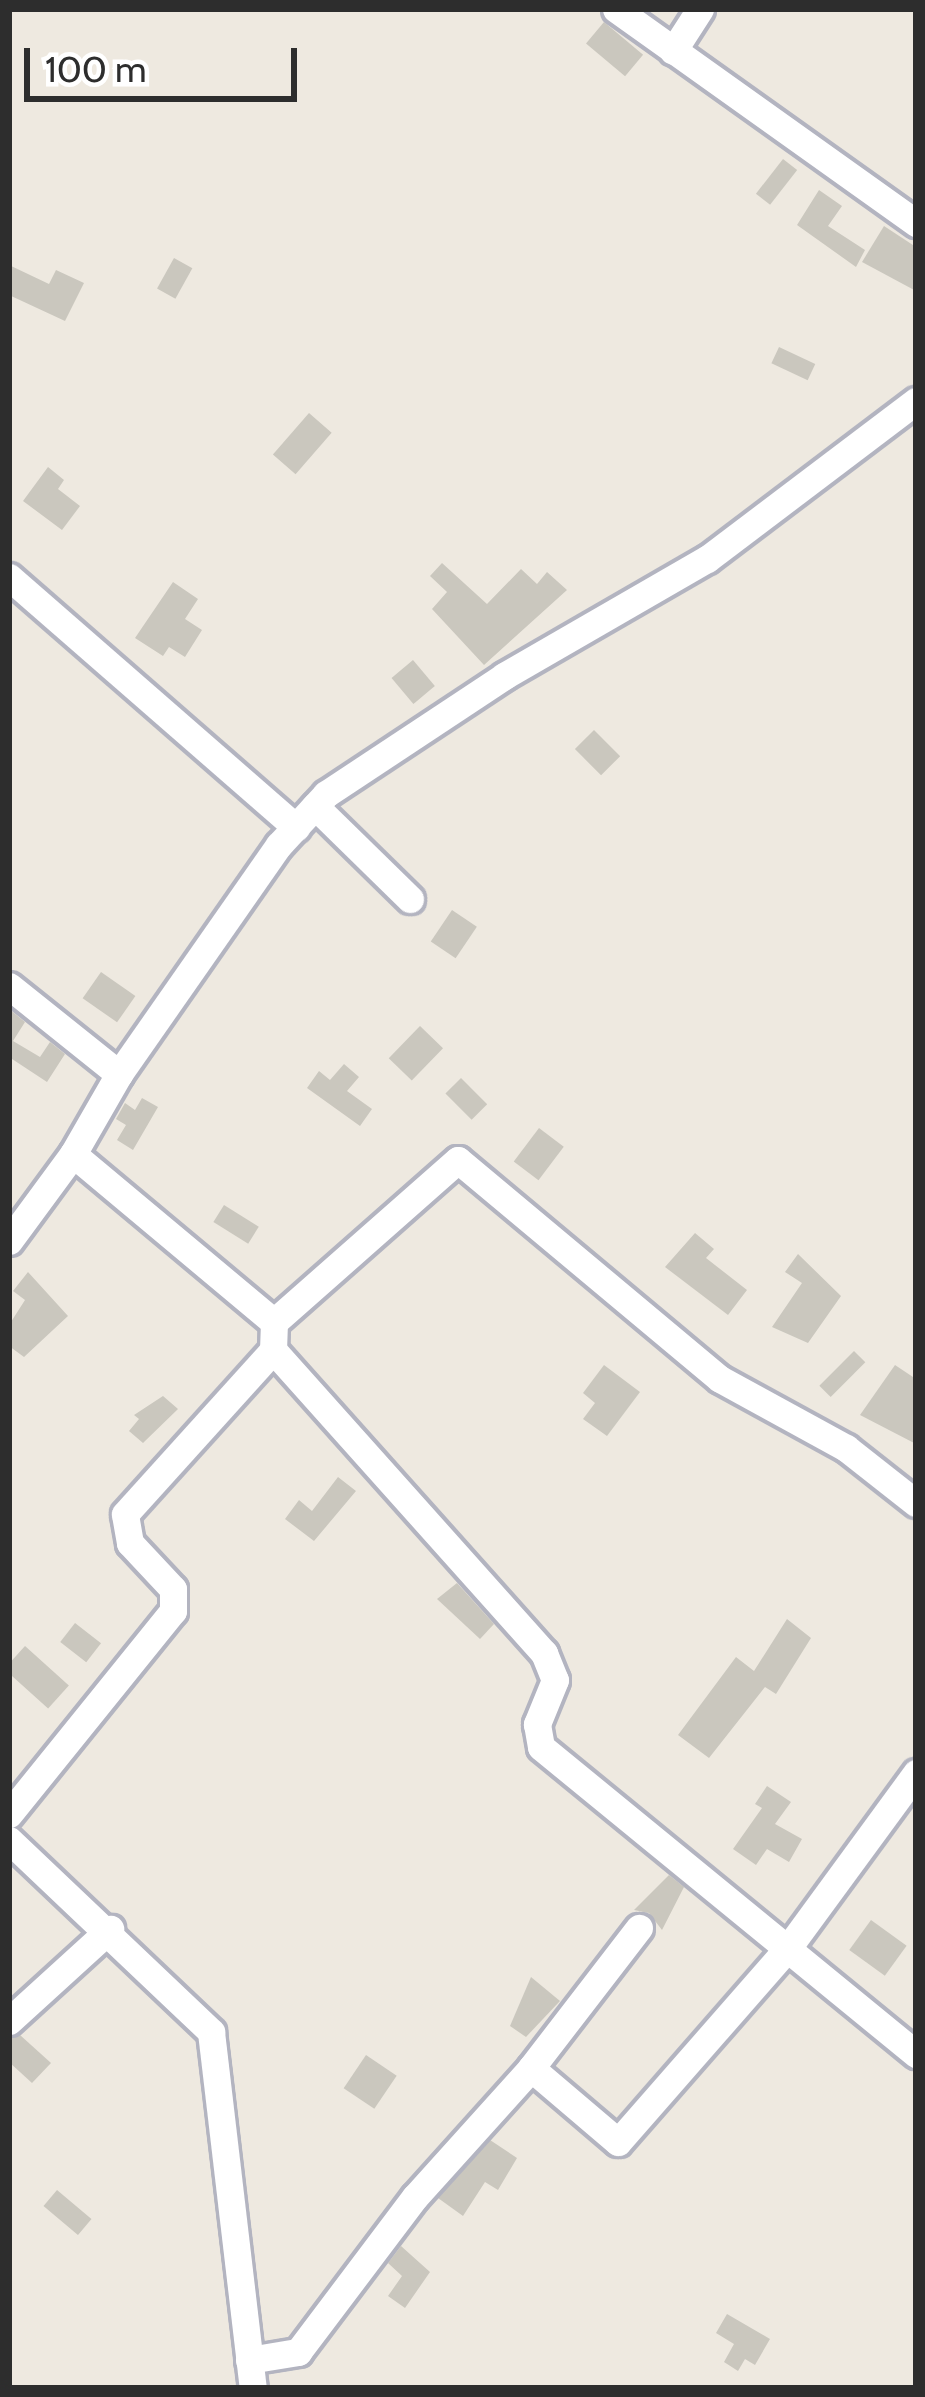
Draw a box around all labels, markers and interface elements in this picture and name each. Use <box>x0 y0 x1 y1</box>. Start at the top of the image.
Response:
scale bar <box>30 24 303 98</box>
text: 100 m <box>45 47 147 91</box>

